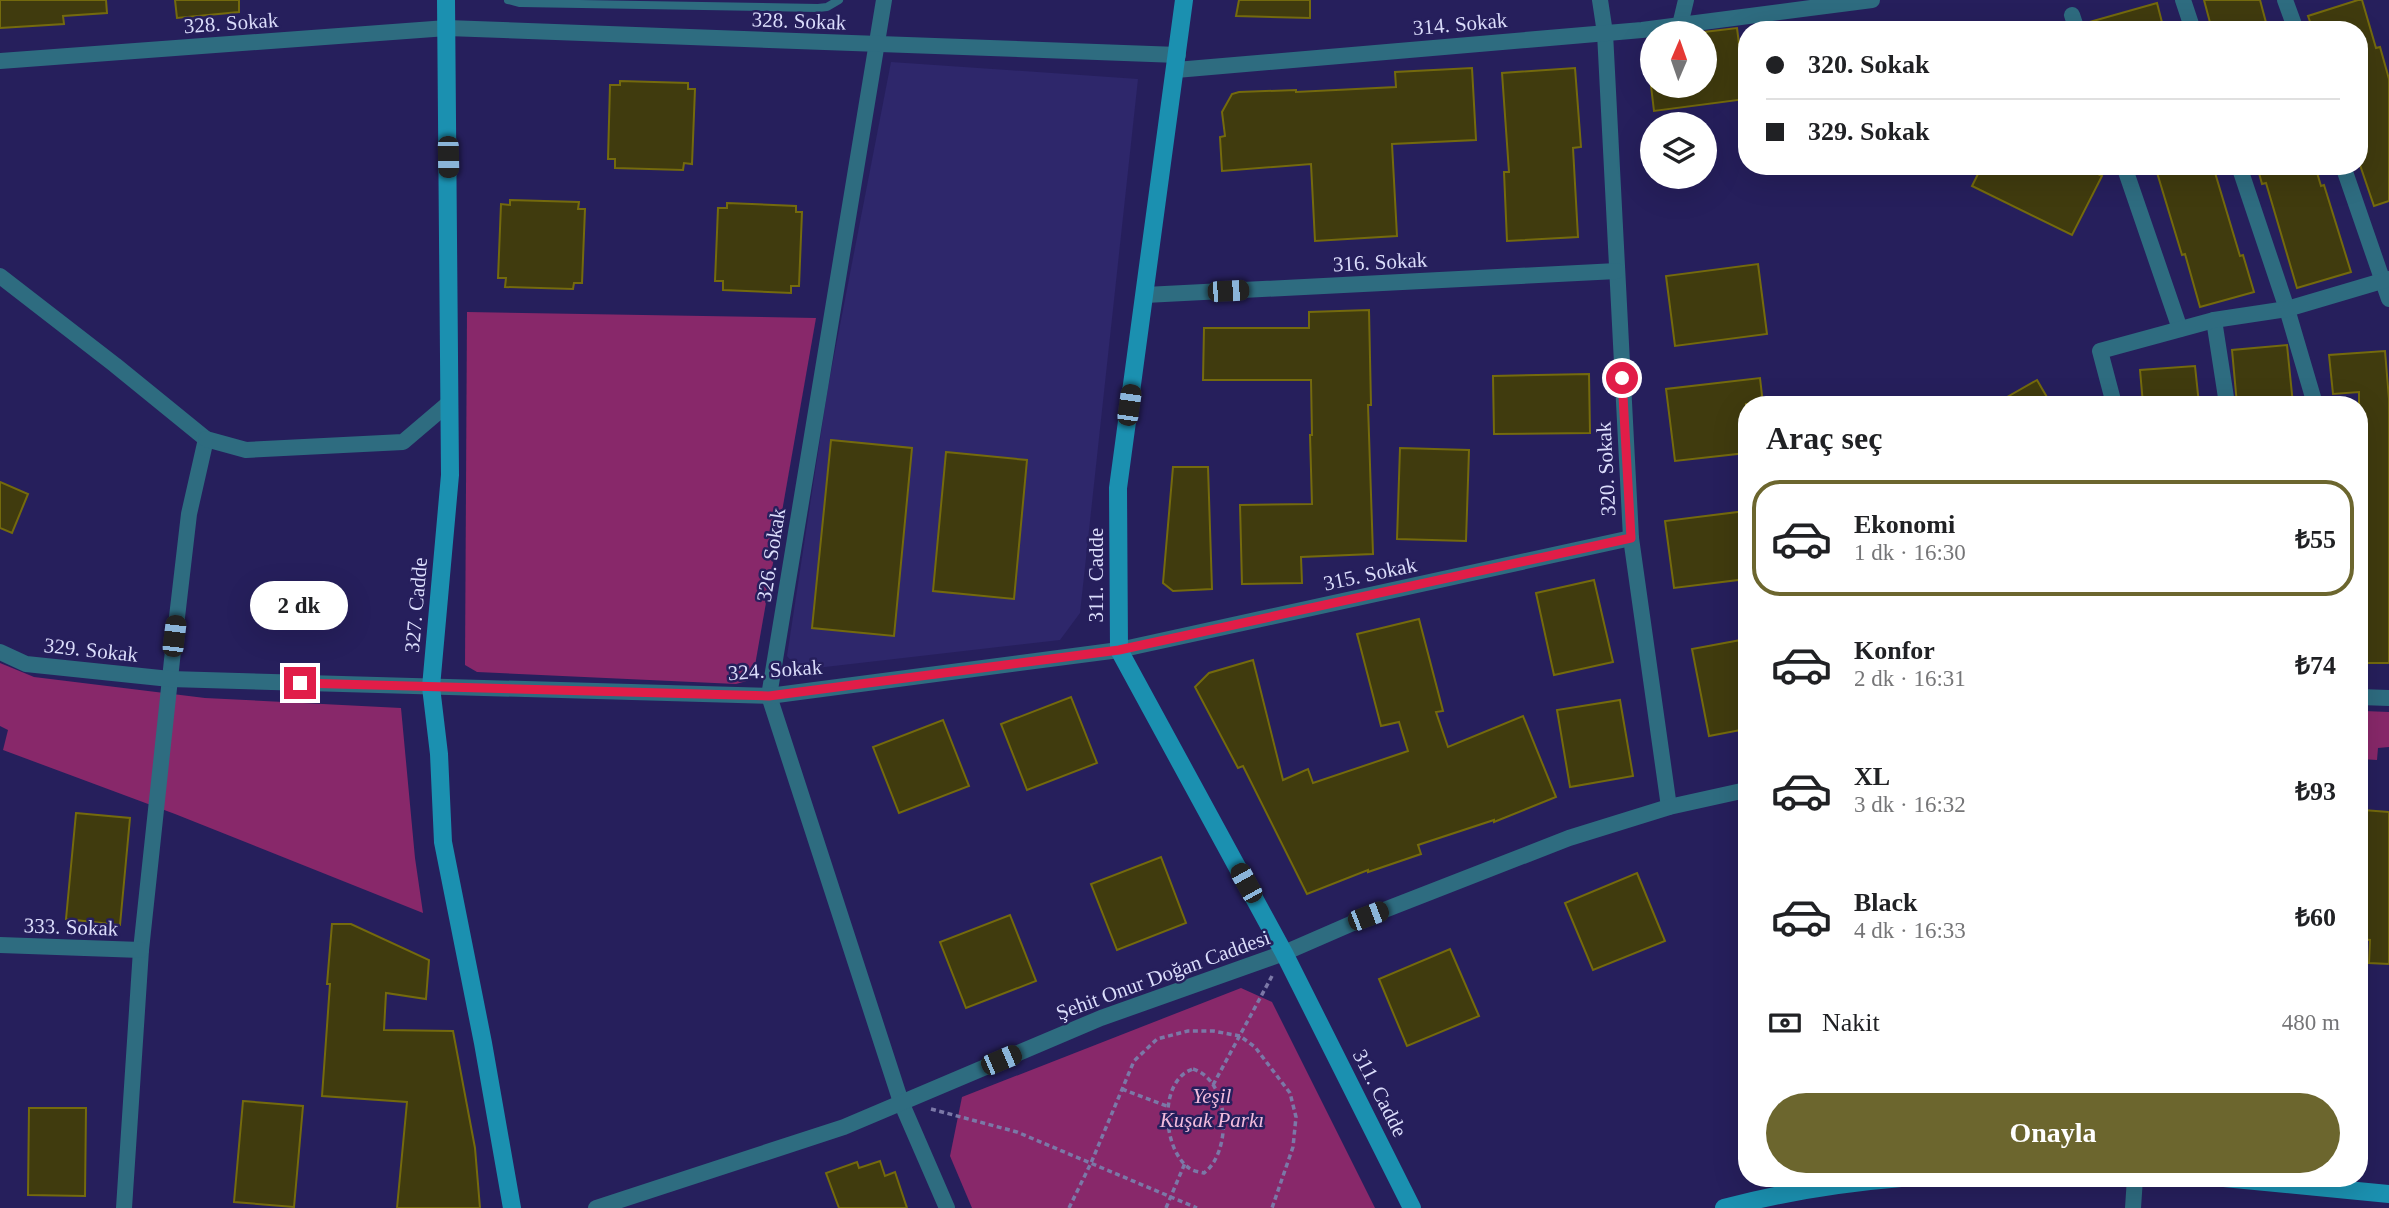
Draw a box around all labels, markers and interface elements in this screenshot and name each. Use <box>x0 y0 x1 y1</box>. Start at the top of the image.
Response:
street label: 328. Sokak <box>751 7 847 35</box>
street label: 328. Sokak <box>183 8 279 38</box>
street label: 314. Sokak <box>1412 8 1509 40</box>
north arrow <box>1640 21 1717 98</box>
map controls <box>1640 21 1717 189</box>
text: 320. Sokak <box>1808 50 1929 79</box>
button: layers <box>1640 112 1717 189</box>
text: 329. Sokak <box>1808 117 1929 146</box>
car <box>438 136 459 178</box>
street label: 316. Sokak <box>1332 248 1428 276</box>
car <box>1207 279 1250 303</box>
route start <box>1606 362 1638 394</box>
car <box>1116 383 1143 427</box>
text: Araç seç <box>1766 420 1882 456</box>
street label: 320. Sokak <box>1592 421 1620 517</box>
street label: 326. Sokak <box>752 506 790 604</box>
icon: car <box>1770 507 1833 570</box>
text: Ekonomi <box>1854 510 1955 539</box>
text: ₺55 <box>2295 525 2336 554</box>
street label: 311. Cadde <box>1084 528 1108 622</box>
text: 1 dk · 16:30 <box>1854 540 1966 565</box>
street label: 315. Sokak <box>1321 552 1419 596</box>
street label: 327. Cadde <box>400 556 432 654</box>
callout: 2 dk <box>251 582 349 630</box>
text: 2 dk <box>278 593 320 618</box>
car <box>162 614 187 658</box>
street label: 329. Sokak <box>43 633 140 667</box>
icon: car <box>1770 633 1833 696</box>
text: Konfor <box>1854 636 1935 665</box>
text: ₺74 <box>2295 651 2336 680</box>
street label: 324. Sokak <box>727 655 823 685</box>
text: 2 dk · 16:31 <box>1854 666 1966 691</box>
route end <box>284 667 316 699</box>
icon: car <box>1770 759 1833 822</box>
text: XL <box>1854 762 1890 791</box>
text: ₺93 <box>2295 777 2336 806</box>
text: 3 dk · 16:32 <box>1854 792 1966 817</box>
car <box>1227 860 1266 906</box>
icon: car <box>1770 885 1833 948</box>
text: Black <box>1854 888 1918 917</box>
car <box>1345 899 1392 933</box>
text: ₺60 <box>2295 903 2336 932</box>
street label: 333. Sokak <box>23 913 119 941</box>
text: 4 dk · 16:33 <box>1854 918 1966 943</box>
street label: Şehit Onur Doğan Caddesi <box>1053 925 1273 1025</box>
icon: cash <box>1766 1004 1804 1042</box>
text: Nakit <box>1822 1008 1880 1037</box>
text: 480 m <box>2282 1010 2340 1035</box>
car <box>978 1042 1025 1078</box>
street label: 311. Cadde <box>1348 1045 1412 1141</box>
park label: Yeşil Kuşak Parkı <box>1159 1084 1264 1132</box>
button: Onayla <box>1766 1093 2340 1173</box>

